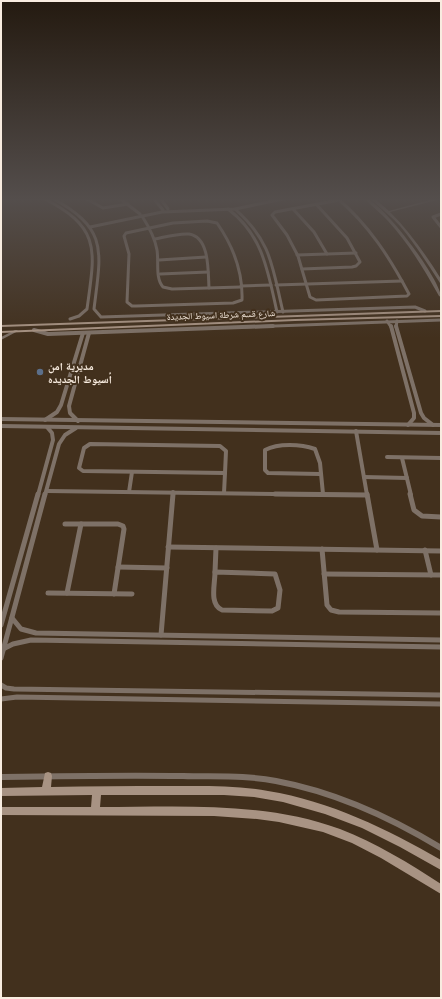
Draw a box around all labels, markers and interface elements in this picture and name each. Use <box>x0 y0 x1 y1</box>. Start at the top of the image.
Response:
street label: شارع قسم شرطة اسيوط الجديدة <box>167 307 275 323</box>
place label: مديرية امن أسيوط الجديده <box>48 359 112 386</box>
marker: مديرية امن أسيوط الجديده <box>35 367 45 377</box>

